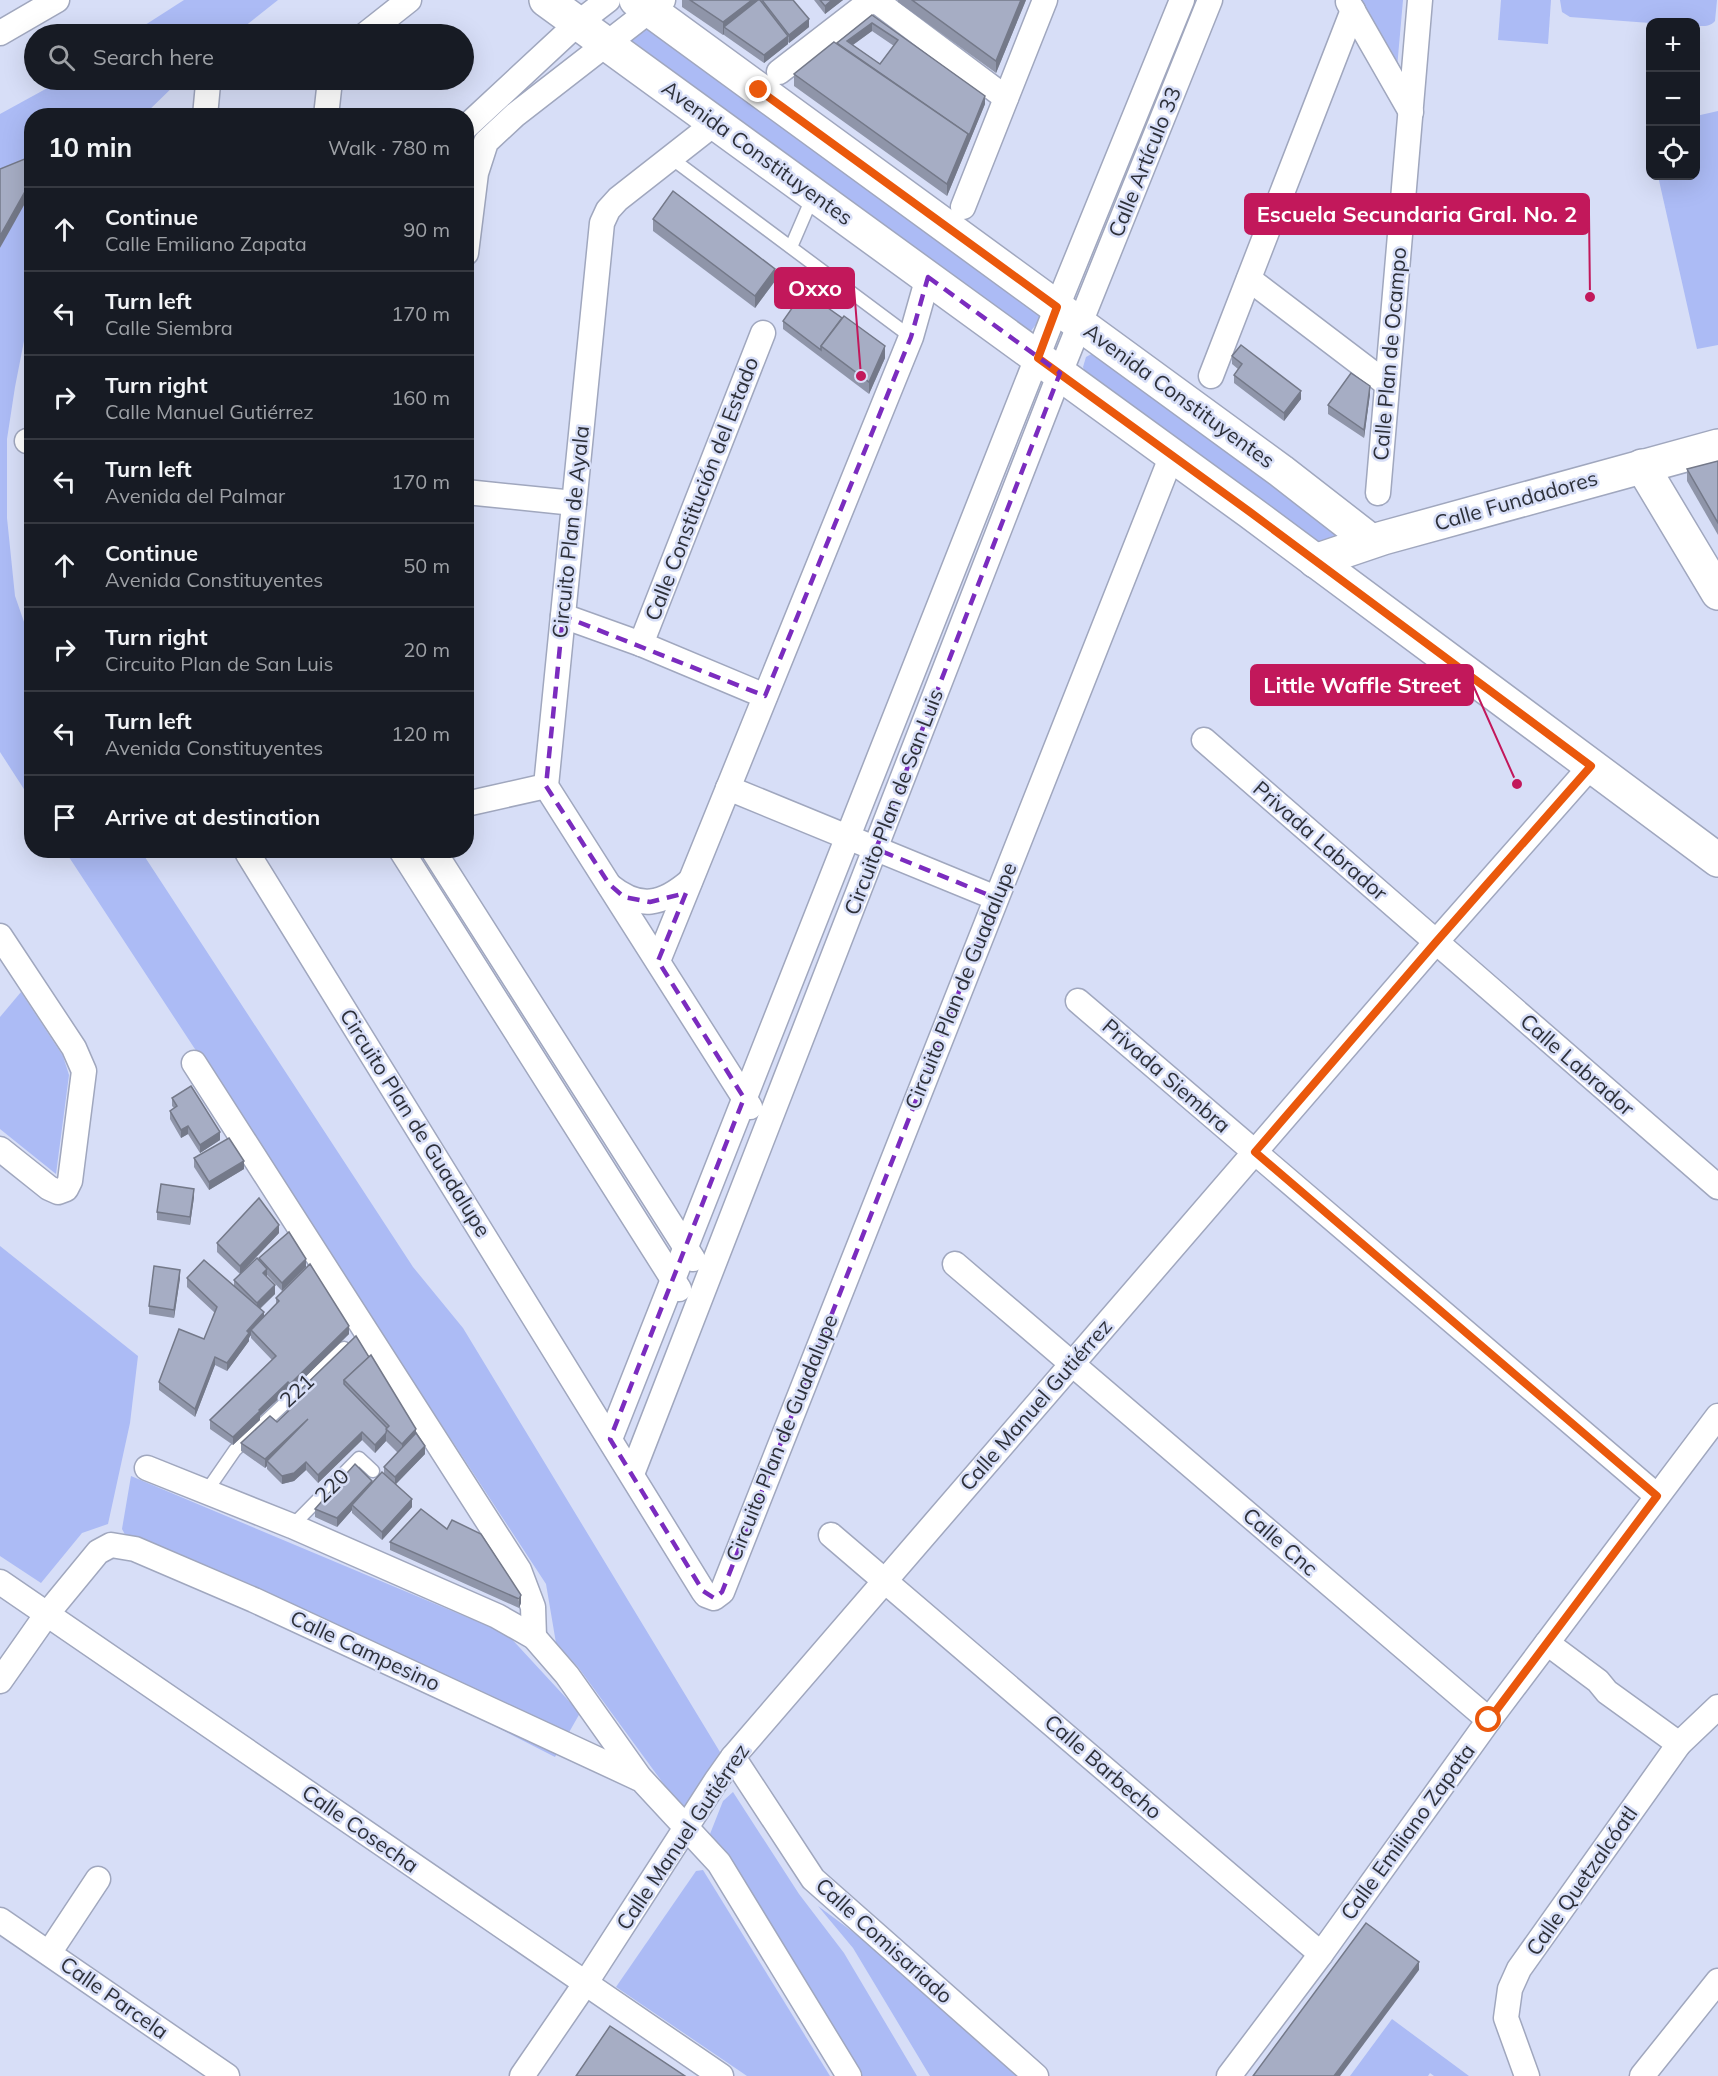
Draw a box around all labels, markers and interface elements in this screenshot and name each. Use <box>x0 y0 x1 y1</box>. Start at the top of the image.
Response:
map controls <box>1646 18 1700 180</box>
button: + <box>1646 18 1700 72</box>
search box <box>24 24 474 90</box>
icon: search <box>45 41 78 74</box>
text: Search here <box>93 43 214 71</box>
button: − <box>1646 72 1700 126</box>
street label: Avenida Constituyentes <box>657 74 858 230</box>
route end <box>745 76 771 102</box>
street label: Calle Artículo 33 <box>1102 83 1186 241</box>
button: locate <box>1646 126 1700 180</box>
text: 10 min <box>48 131 132 164</box>
text: Walk · 780 m <box>328 135 450 160</box>
callout: Escuela Secundaria Gral. No. 2 <box>1245 194 1589 234</box>
text: Escuela Secundaria Gral. No. 2 <box>1257 200 1577 228</box>
text: Continue <box>105 203 198 231</box>
icon: ahead <box>48 213 81 246</box>
text: 90 m <box>403 217 450 242</box>
text: Calle Emiliano Zapata <box>105 231 307 256</box>
street label: Calle Plan de Ocampo <box>1367 246 1411 462</box>
callout: Oxxo <box>775 268 854 308</box>
text: Oxxo <box>788 274 842 302</box>
text: Turn left <box>105 287 192 315</box>
icon: left <box>48 297 81 330</box>
text: 170 m <box>391 301 450 326</box>
text: Calle Siembra <box>105 315 233 340</box>
street label: Avenida Constituyentes <box>1079 317 1280 473</box>
street label: Calle Constitución del Estado <box>639 353 763 624</box>
text: Turn right <box>105 371 208 399</box>
icon: right <box>48 381 81 414</box>
text: 160 m <box>391 385 450 410</box>
text: Calle Manuel Gutiérrez <box>105 399 314 424</box>
street label: Circuito Plan de Ayala <box>546 424 594 640</box>
text: Turn left <box>105 455 192 483</box>
street label: Calle Fundadores <box>1431 464 1600 536</box>
icon: left <box>48 465 81 498</box>
text: 170 m <box>391 469 450 494</box>
text: Avenida del Palmar <box>105 483 285 508</box>
text: Continue <box>105 539 198 567</box>
icon: ahead <box>48 549 81 582</box>
text: 50 m <box>403 553 450 578</box>
text: Avenida Constituyentes <box>105 567 323 592</box>
text: Turn right <box>105 623 208 651</box>
icon: right <box>48 633 81 666</box>
text: 20 m <box>403 637 450 662</box>
text: Circuito Plan de San Luis <box>105 651 333 676</box>
callout: Little Waffle Street <box>1251 665 1473 705</box>
text: Little Waffle Street <box>1263 671 1461 699</box>
street label: Circuito Plan de San Luis <box>838 685 948 918</box>
text: Turn left <box>105 707 192 735</box>
icon: left <box>48 717 81 750</box>
text: 120 m <box>391 721 450 746</box>
text: Avenida Constituyentes <box>105 735 323 760</box>
street label: Privada Labrador <box>1248 775 1393 906</box>
icon: arrive <box>48 801 81 834</box>
text: Arrive at destination <box>105 803 320 831</box>
street label: Circuito Plan de Guadalupe <box>899 858 1022 1113</box>
street label: Circuito Plan de Guadalupe <box>335 1004 497 1241</box>
street label: Calle Labrador <box>1515 1008 1640 1121</box>
street label: Privada Siembra <box>1097 1013 1236 1138</box>
street label: Circuito Plan de Guadalupe <box>720 1310 843 1565</box>
street label: Calle Manuel Gutiérrez <box>954 1313 1117 1496</box>
street label: 221 <box>274 1368 319 1413</box>
street label: 220 <box>309 1463 354 1508</box>
street label: Calle Cnc <box>1238 1502 1323 1581</box>
street label: Calle Campesino <box>286 1604 444 1696</box>
route start <box>1475 1706 1501 1732</box>
street label: Calle Barbecho <box>1040 1708 1168 1824</box>
street label: Calle Manuel Gutiérrez <box>610 1738 754 1935</box>
street label: Calle Emiliano Zapata <box>1334 1738 1480 1925</box>
street label: Calle Cosecha <box>297 1778 424 1878</box>
street label: Calle Quetzalcóatl <box>1520 1801 1642 1960</box>
street label: Calle Comisariado <box>811 1872 959 2009</box>
street label: Calle Parcela <box>56 1950 174 2044</box>

